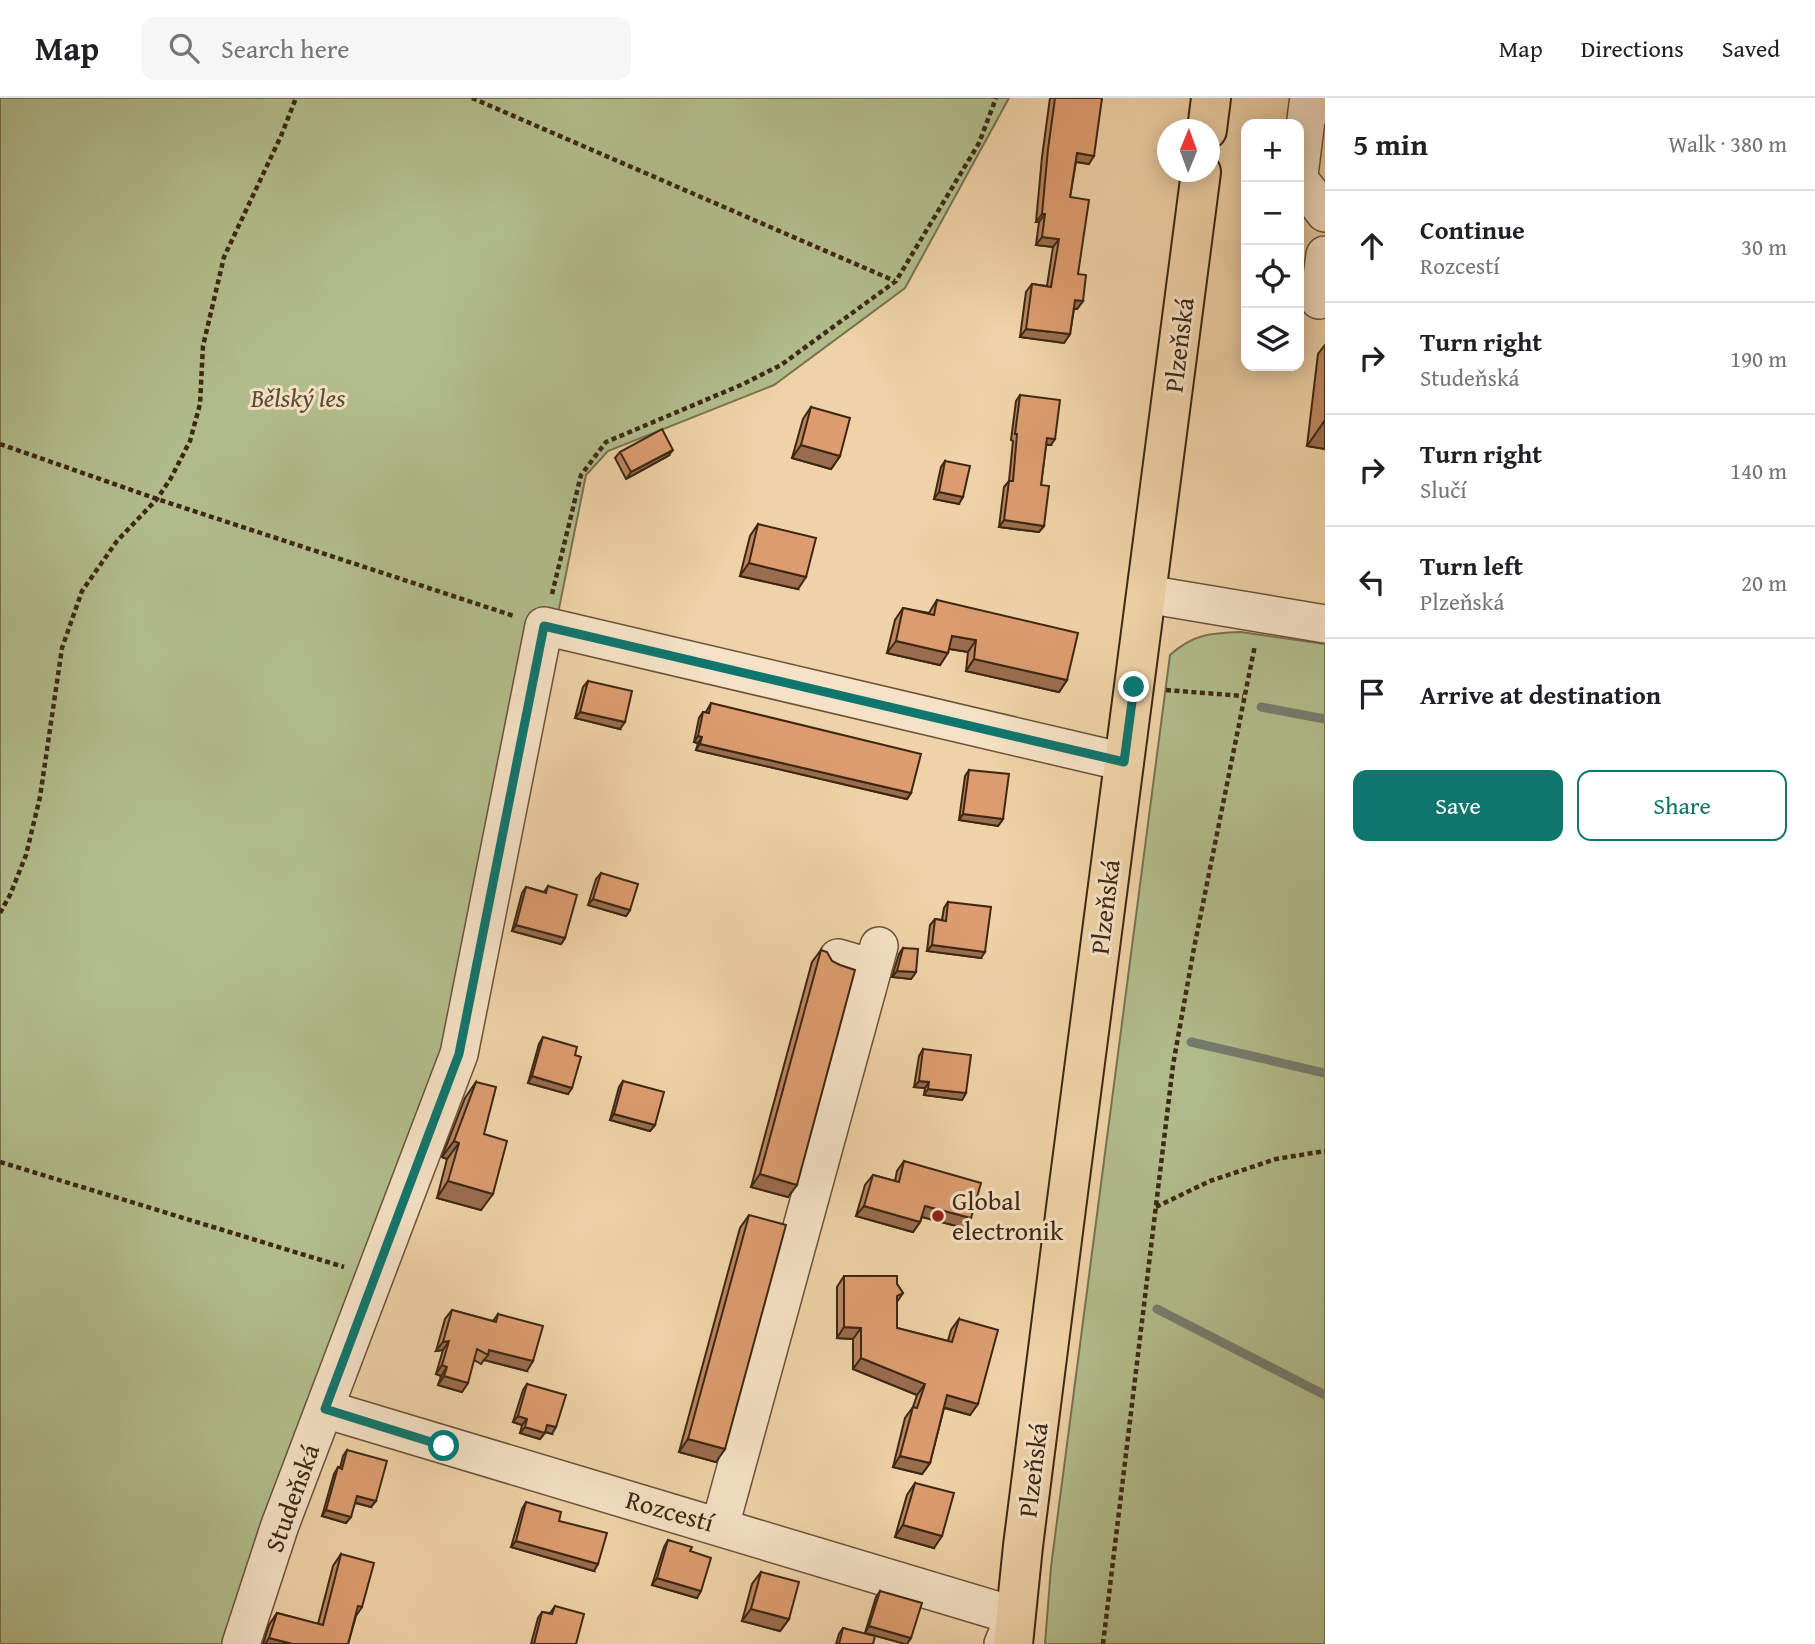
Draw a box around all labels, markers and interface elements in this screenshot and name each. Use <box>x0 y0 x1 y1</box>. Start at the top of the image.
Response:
search box <box>141 17 631 80</box>
text: Map <box>35 24 99 72</box>
icon: search <box>165 29 203 67</box>
text: Search here <box>221 29 349 68</box>
text: Map <box>1499 31 1543 66</box>
text: Directions <box>1581 31 1684 66</box>
text: Saved <box>1722 31 1780 66</box>
north arrow <box>1157 119 1220 182</box>
map controls <box>1241 119 1304 371</box>
button: + <box>1241 119 1304 182</box>
text: 5 min <box>1353 122 1428 166</box>
text: Walk · 380 m <box>1668 127 1787 160</box>
button: − <box>1241 182 1304 245</box>
text: Continue <box>1420 210 1525 249</box>
icon: ahead <box>1353 227 1391 265</box>
text: 30 m <box>1741 230 1787 263</box>
button: locate <box>1241 245 1304 308</box>
text: Rozcestí <box>1420 249 1500 282</box>
street label: Plzeňská <box>1153 295 1204 395</box>
button: layers <box>1241 308 1304 371</box>
text: Turn right <box>1420 322 1542 361</box>
icon: right <box>1353 339 1391 377</box>
text: 190 m <box>1730 342 1787 375</box>
text: Studeňská <box>1420 361 1519 394</box>
park label: Bělský les <box>250 378 346 417</box>
text: Turn right <box>1420 434 1542 473</box>
icon: right <box>1353 451 1391 489</box>
text: 140 m <box>1730 454 1787 487</box>
text: Slučí <box>1420 473 1467 506</box>
text: Turn left <box>1420 546 1523 585</box>
icon: left <box>1353 563 1391 601</box>
text: 20 m <box>1741 566 1787 599</box>
text: Plzeňská <box>1420 585 1504 618</box>
route end <box>1118 671 1149 702</box>
icon: arrive <box>1353 675 1391 713</box>
text: Arrive at destination <box>1420 675 1661 714</box>
button: Save <box>1353 770 1563 841</box>
button: Share <box>1577 770 1787 841</box>
street label: Plzeňská <box>1079 857 1130 957</box>
place label: Global electronik <box>952 1181 1064 1250</box>
marker: Global electronik <box>930 1208 946 1224</box>
street label: Plzeňská <box>1007 1420 1058 1520</box>
route start <box>428 1430 459 1461</box>
street label: Studeňská <box>254 1438 329 1557</box>
street label: Rozcestí <box>621 1479 720 1542</box>

